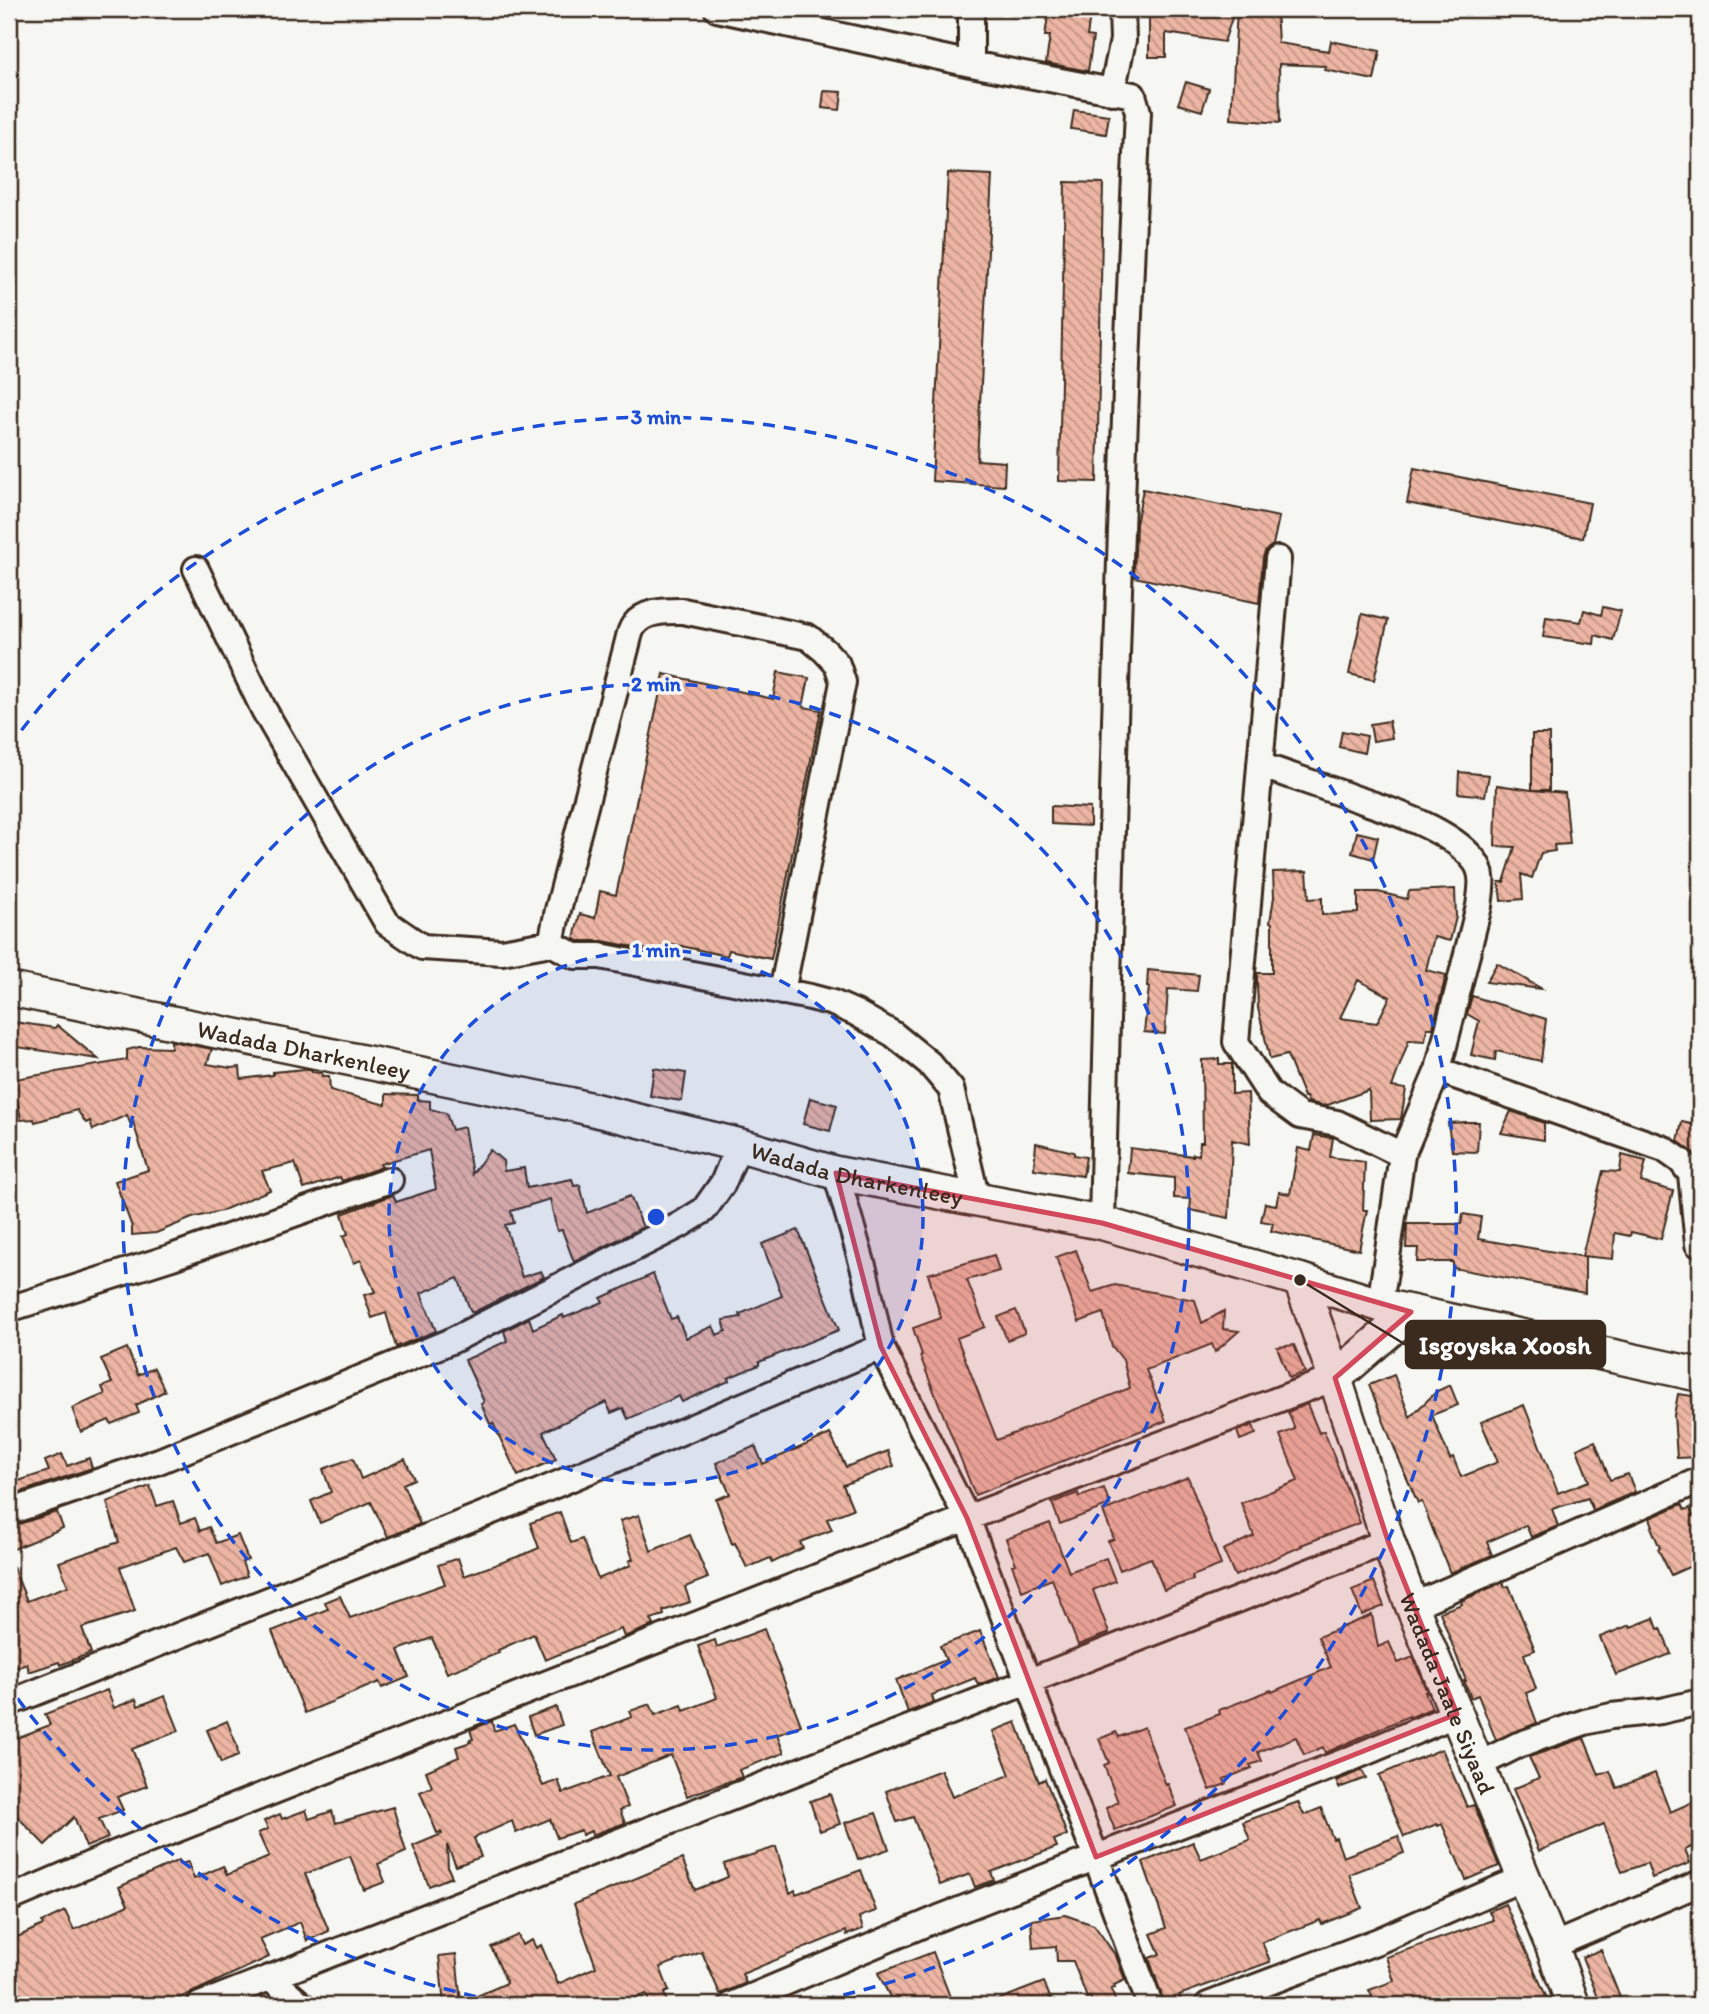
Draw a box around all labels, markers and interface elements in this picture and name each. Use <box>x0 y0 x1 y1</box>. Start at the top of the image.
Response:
text: 3 min <box>631 404 682 429</box>
text: 2 min <box>631 671 682 696</box>
text: 1 min <box>632 937 681 962</box>
street label: Wadada Dharkenleey <box>195 1013 413 1085</box>
street label: Wadada Dharkenleey <box>747 1135 965 1211</box>
centre of rings <box>644 1205 668 1229</box>
callout: Isgoyska Xoosh <box>1406 1321 1605 1368</box>
text: Isgoyska Xoosh <box>1419 1329 1592 1361</box>
street label: Wadada Jaale Siyaad <box>1394 1588 1502 1798</box>

